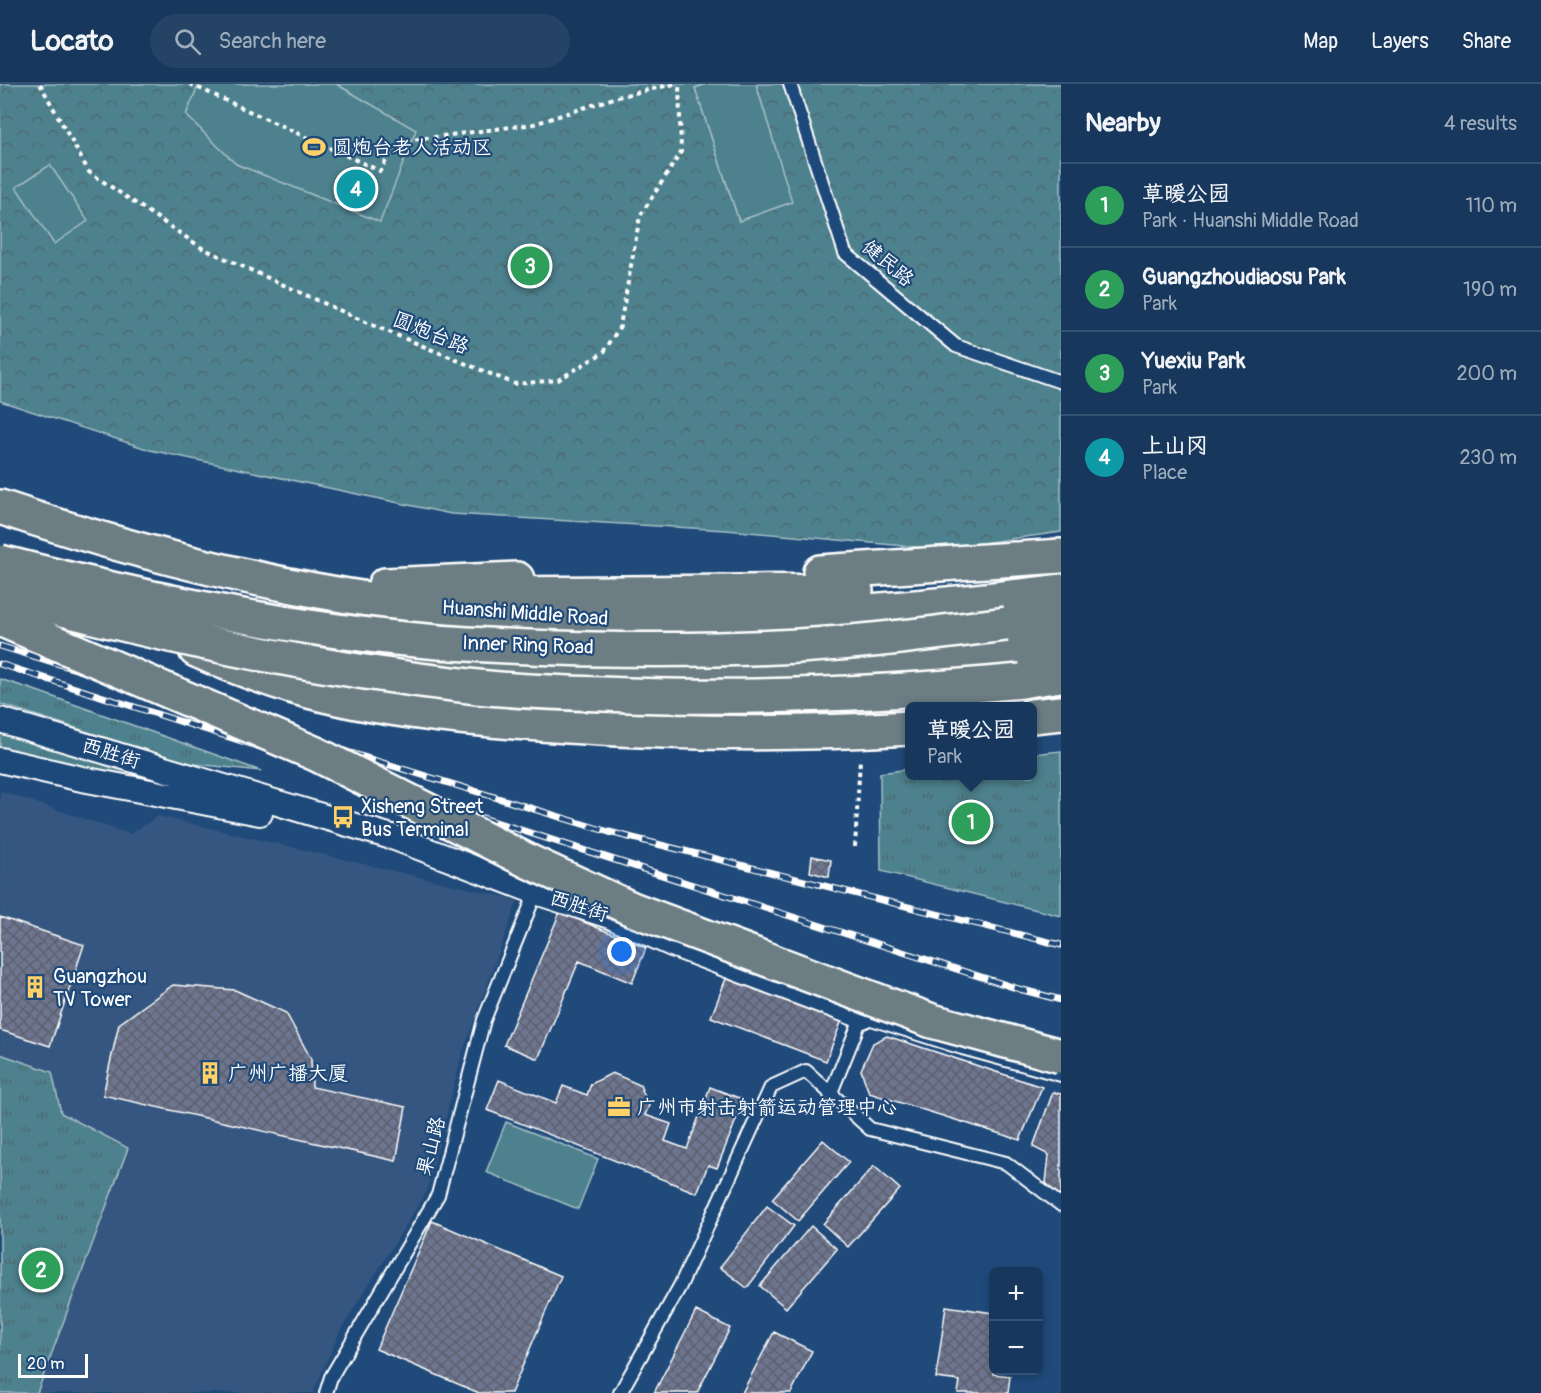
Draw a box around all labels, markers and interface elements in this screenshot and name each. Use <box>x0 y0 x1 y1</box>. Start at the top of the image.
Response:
search box <box>150 14 570 68</box>
text: Locato <box>30 24 114 59</box>
icon: search <box>171 25 204 58</box>
text: Search here <box>219 27 326 55</box>
text: Map <box>1303 28 1338 55</box>
text: Layers <box>1371 28 1429 55</box>
text: Share <box>1462 28 1511 55</box>
text: Nearby <box>1085 107 1161 139</box>
text: 4 results <box>1444 111 1517 136</box>
sports icon: 圆炮台老人活动区 <box>301 134 327 160</box>
place label: 圆炮台老人活动区 <box>332 135 492 160</box>
pin: 4 <box>336 166 376 212</box>
text: 草暖公园 <box>1142 180 1230 208</box>
text: 1 <box>1101 193 1108 218</box>
text: 110 m <box>1466 193 1517 218</box>
text: Park · Huanshi Middle Road <box>1142 208 1359 233</box>
street label: 健民路 <box>857 234 920 293</box>
pin: 3 <box>510 244 550 288</box>
text: Guangzhoudiaosu Park <box>1142 263 1346 291</box>
text: 2 <box>1099 277 1110 302</box>
text: 190 m <box>1463 277 1517 302</box>
text: Park <box>1142 291 1177 316</box>
street label: 圆炮台路 <box>389 306 474 360</box>
text: Yuexiu Park <box>1142 347 1245 375</box>
text: 3 <box>1099 361 1110 386</box>
text: 200 m <box>1456 361 1517 386</box>
text: Park <box>1142 375 1177 400</box>
text: 上山冈 <box>1142 432 1208 460</box>
text: 4 <box>1099 445 1110 470</box>
text: 230 m <box>1460 445 1517 470</box>
text: Place <box>1142 460 1187 485</box>
street label: Huanshi Middle Road <box>441 595 609 631</box>
street label: Inner Ring Road <box>462 630 594 660</box>
popup <box>905 702 1037 780</box>
text: 草暖公园 <box>927 716 1015 744</box>
street label: 西胜街 <box>79 732 143 774</box>
text: Park <box>927 744 962 769</box>
place label: Xisheng Street Bus Terminal <box>361 794 485 842</box>
pin: 1 <box>952 800 990 844</box>
bus stop icon: Xisheng Street Bus Terminal <box>330 804 356 830</box>
street label: 西胜街 <box>547 885 611 927</box>
your location <box>607 937 636 966</box>
place label: Guangzhou TV Tower <box>53 964 147 1012</box>
building icon: Guangzhou TV Tower <box>22 974 48 1000</box>
building icon: 广州广播大厦 <box>197 1060 223 1086</box>
place label: 广州广播大厦 <box>228 1061 348 1086</box>
office icon: 广州市射击射箭运动管理中心 <box>606 1094 632 1120</box>
place label: 广州市射击射箭运动管理中心 <box>637 1095 897 1120</box>
street label: 果山路 <box>411 1113 451 1178</box>
pin: 2 <box>22 1248 60 1292</box>
map controls <box>989 1267 1043 1375</box>
button: + <box>989 1267 1043 1321</box>
button: − <box>989 1321 1043 1375</box>
scale bar <box>18 1351 88 1378</box>
text: 20 m <box>27 1354 65 1374</box>

